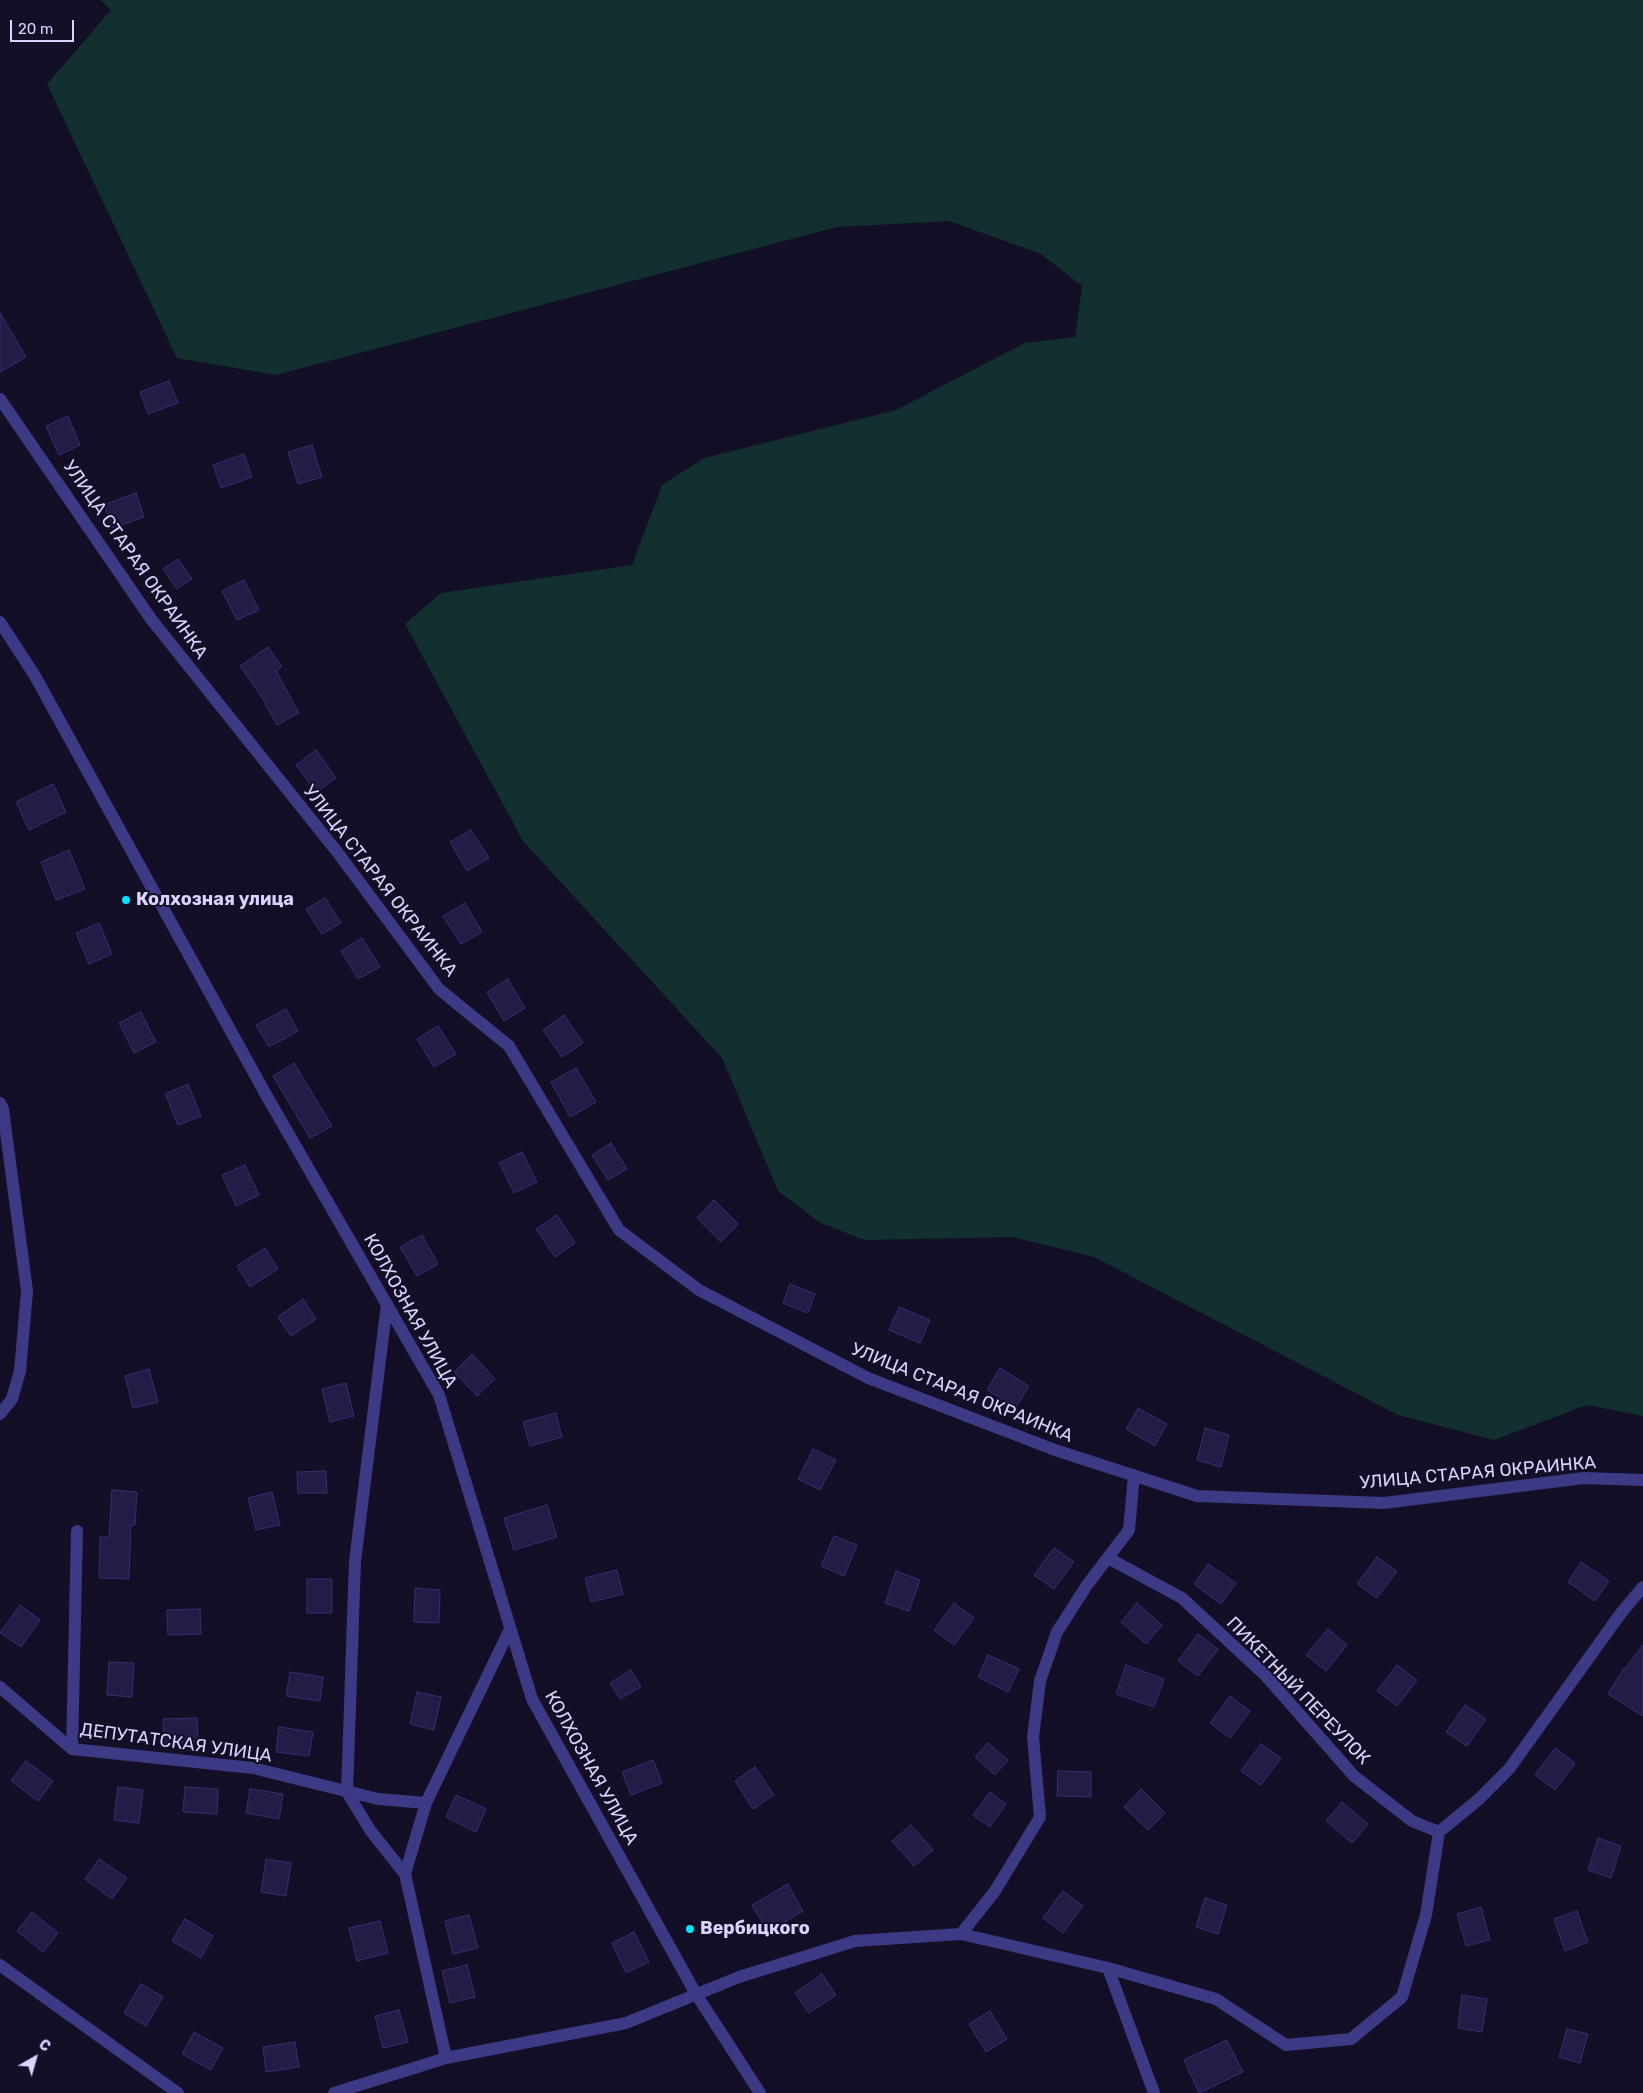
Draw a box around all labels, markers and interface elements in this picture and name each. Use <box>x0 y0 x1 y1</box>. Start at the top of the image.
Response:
scale bar <box>12 10 76 42</box>
text: 20 m <box>18 20 53 38</box>
street label: УЛИЦА СТАРАЯ ОКРАИНКА <box>58 457 212 663</box>
street label: УЛИЦА СТАРАЯ ОКРАИНКА <box>298 781 462 981</box>
place label: Колхозная улица <box>136 889 294 911</box>
marker: Колхозная улица <box>120 894 132 906</box>
street label: КОЛХОЗНАЯ УЛИЦА <box>359 1230 461 1392</box>
street label: УЛИЦА СТАРАЯ ОКРАИНКА <box>848 1339 1076 1447</box>
street label: УЛИЦА СТАРАЯ ОКРАИНКА <box>1359 1452 1597 1494</box>
street label: ПИКЕТНЫЙ ПЕРЕУЛОК <box>1222 1613 1374 1769</box>
street label: КОЛХОЗНАЯ УЛИЦА <box>540 1687 642 1849</box>
street label: ДЕПУТАТСКАЯ УЛИЦА <box>79 1719 273 1767</box>
place label: Вербицкого <box>700 1918 810 1940</box>
marker: Вербицкого <box>684 1923 696 1935</box>
north arrow <box>10 2033 60 2083</box>
text: С <box>35 2036 54 2056</box>

